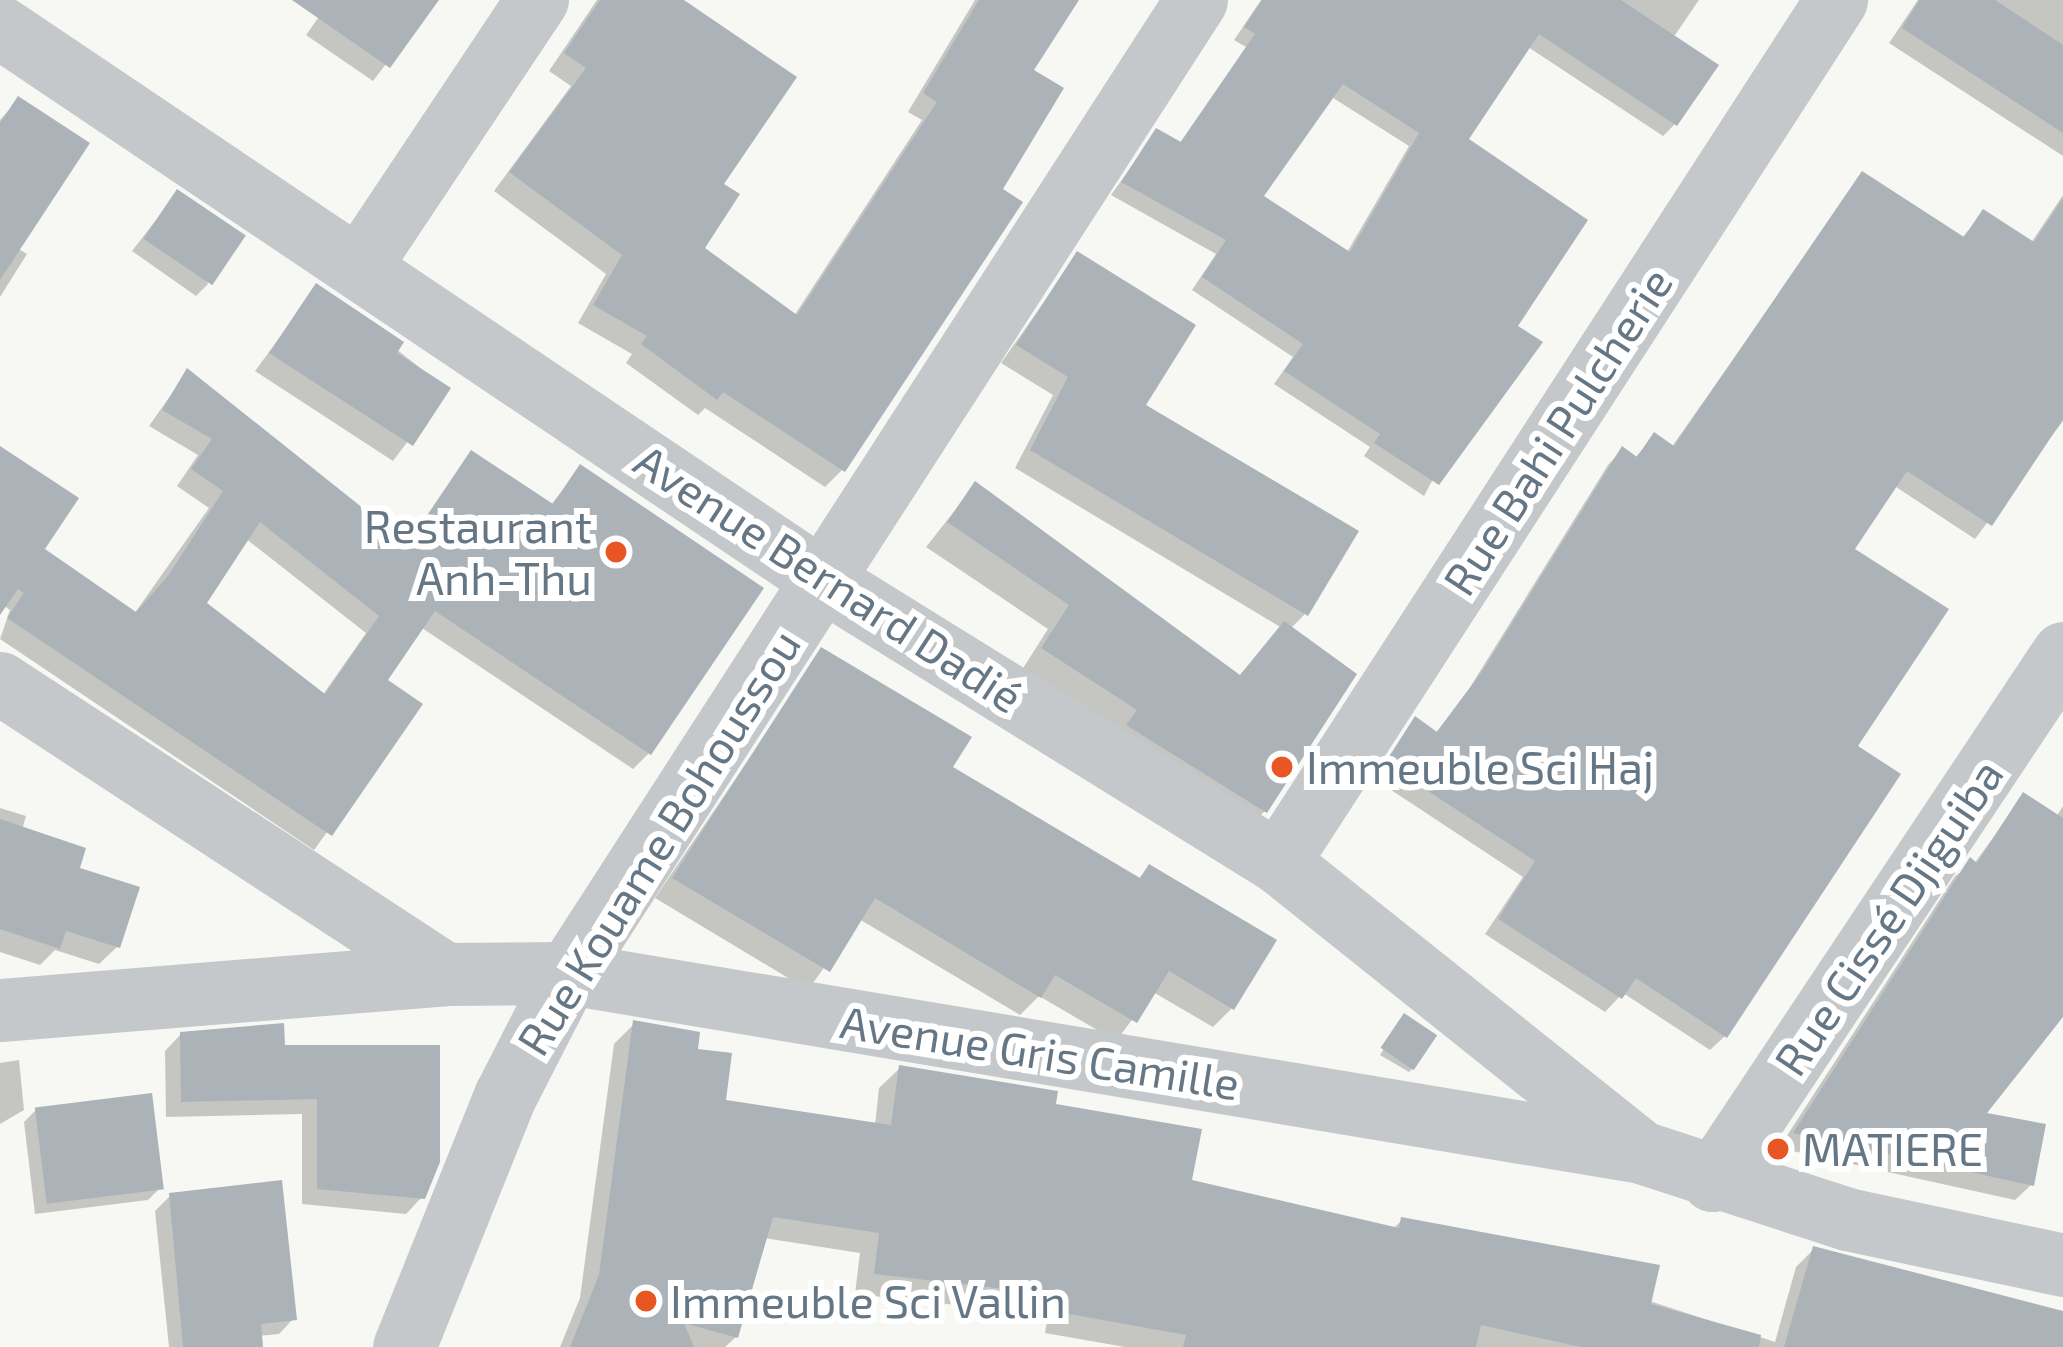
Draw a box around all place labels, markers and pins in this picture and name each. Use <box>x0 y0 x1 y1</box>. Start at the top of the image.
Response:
place label: Restaurant Anh-Thu <box>364 499 592 605</box>
marker: Restaurant Anh-Thu <box>603 539 629 565</box>
place label: Immeuble Sci Haj <box>1306 740 1654 794</box>
marker: Immeuble Sci Haj <box>1269 754 1295 780</box>
place label: MATIERE <box>1802 1122 1983 1176</box>
marker: MATIERE <box>1765 1136 1791 1162</box>
place label: Immeuble Sci Vallin <box>670 1274 1067 1328</box>
marker: Immeuble Sci Vallin <box>633 1288 659 1314</box>

